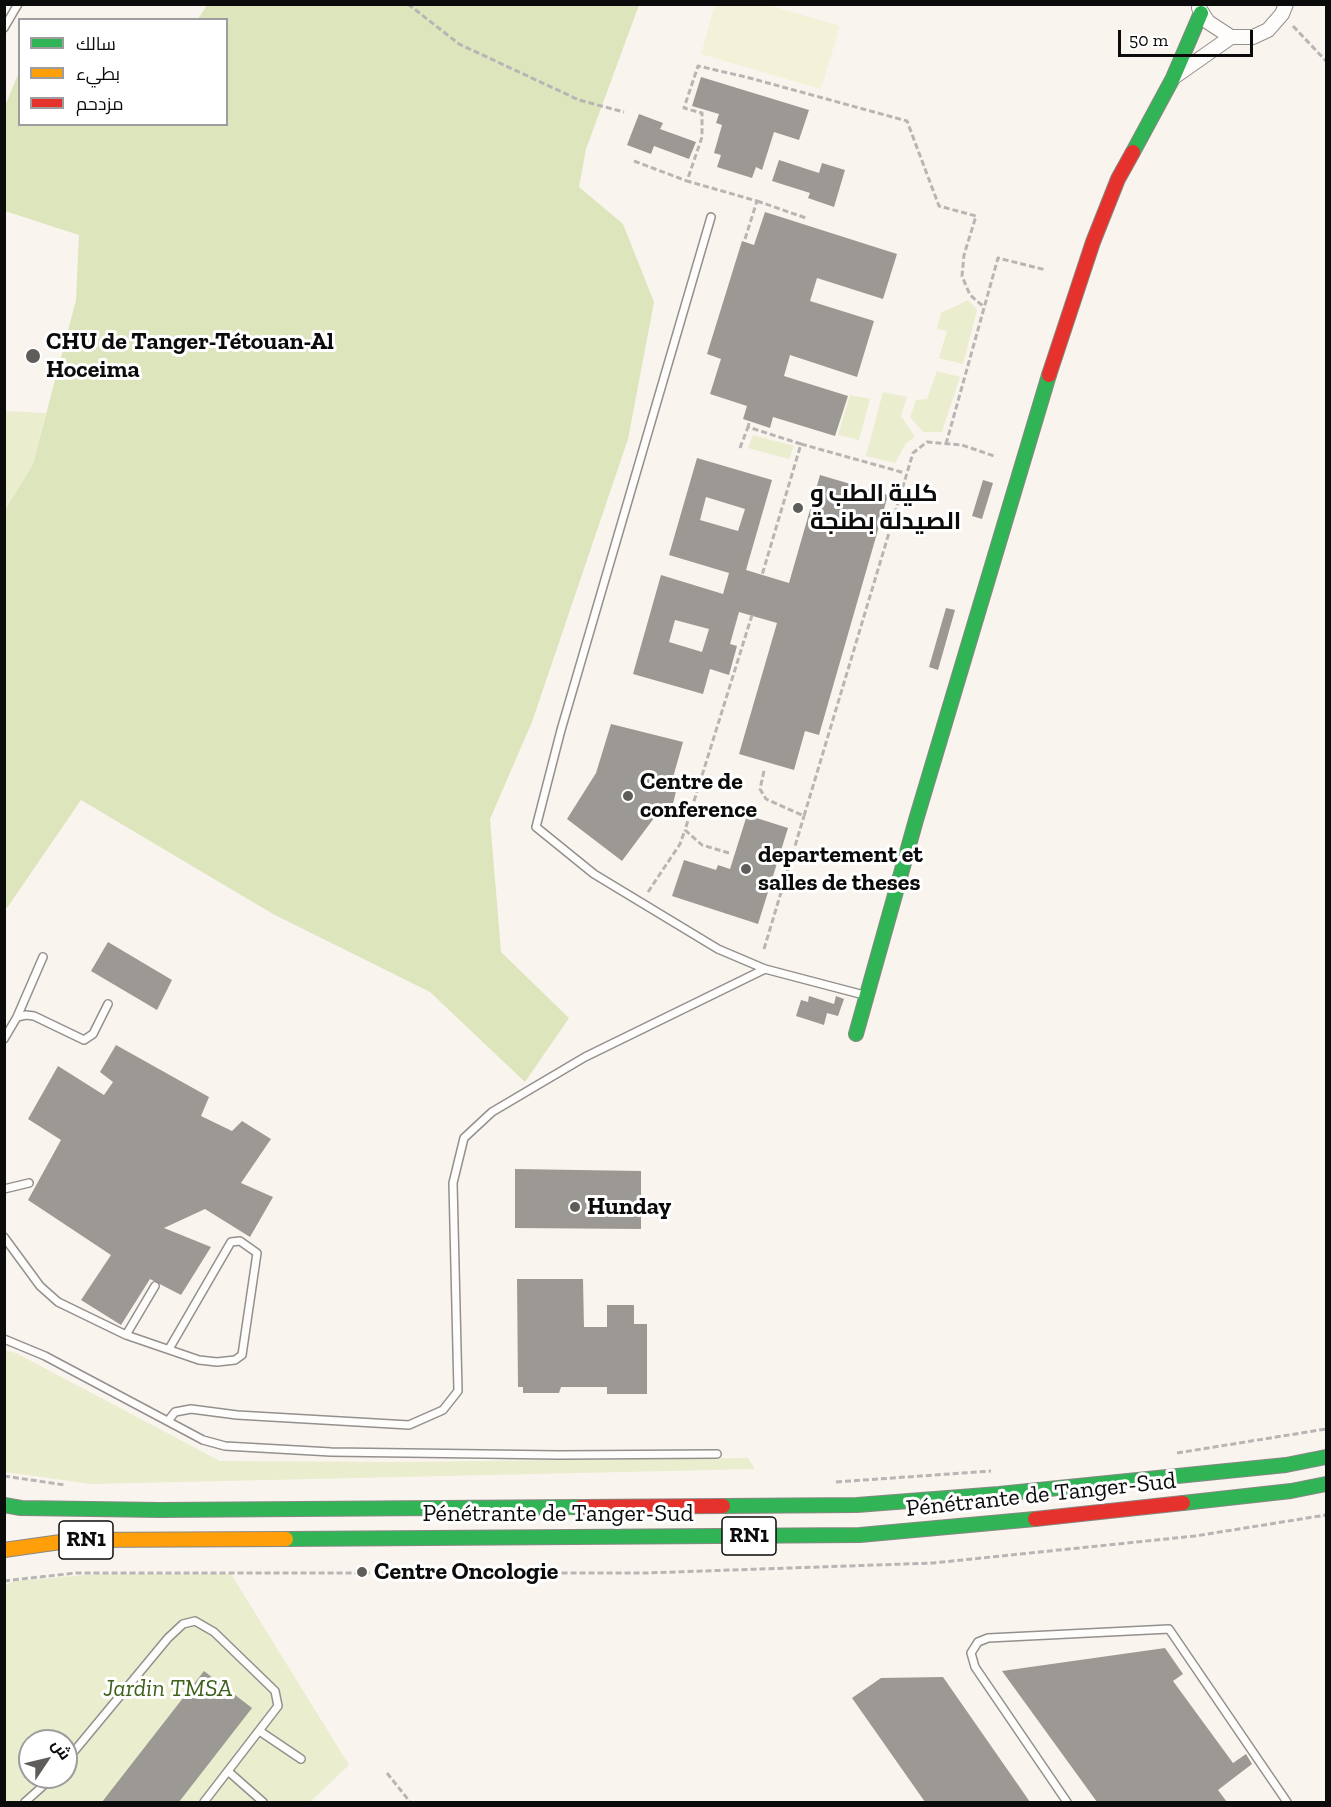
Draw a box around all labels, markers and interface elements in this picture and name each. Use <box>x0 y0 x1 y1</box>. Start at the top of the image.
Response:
legend <box>18 18 228 126</box>
scale bar <box>1121 18 1256 56</box>
text: 50 m <box>1129 29 1168 51</box>
text: سالك <box>76 33 116 55</box>
text: بطيء <box>76 63 120 85</box>
text: مزدحم <box>76 93 124 115</box>
place label: CHU de Tanger-Tétouan-Al Hoceima <box>46 328 334 384</box>
marker: CHU de Tanger-Tétouan-Al Hoceima <box>24 347 42 365</box>
place label: كلية الطب و الصيدلة بطنجة <box>810 480 961 536</box>
marker: كلية الطب و الصيدلة بطنجة <box>791 501 805 515</box>
place label: Centre de conference <box>640 768 757 824</box>
marker: Centre de conference <box>621 789 635 803</box>
place label: departement et salles de theses <box>758 841 923 897</box>
marker: departement et salles de theses <box>739 862 753 876</box>
place label: Hunday <box>587 1193 671 1221</box>
marker: Hunday <box>568 1200 582 1214</box>
street label: Pénétrante de Tanger-Sud <box>905 1467 1177 1523</box>
street label: Pénétrante de Tanger-Sud <box>422 1500 694 1528</box>
road number: RN1 <box>722 1517 776 1555</box>
road number: RN1 <box>59 1521 113 1559</box>
place label: Centre Oncologie <box>374 1558 558 1586</box>
marker: Centre Oncologie <box>355 1565 369 1579</box>
park label: Jardin TMSA <box>103 1675 233 1703</box>
north arrow <box>18 1729 78 1789</box>
text: ش <box>48 1736 75 1763</box>

